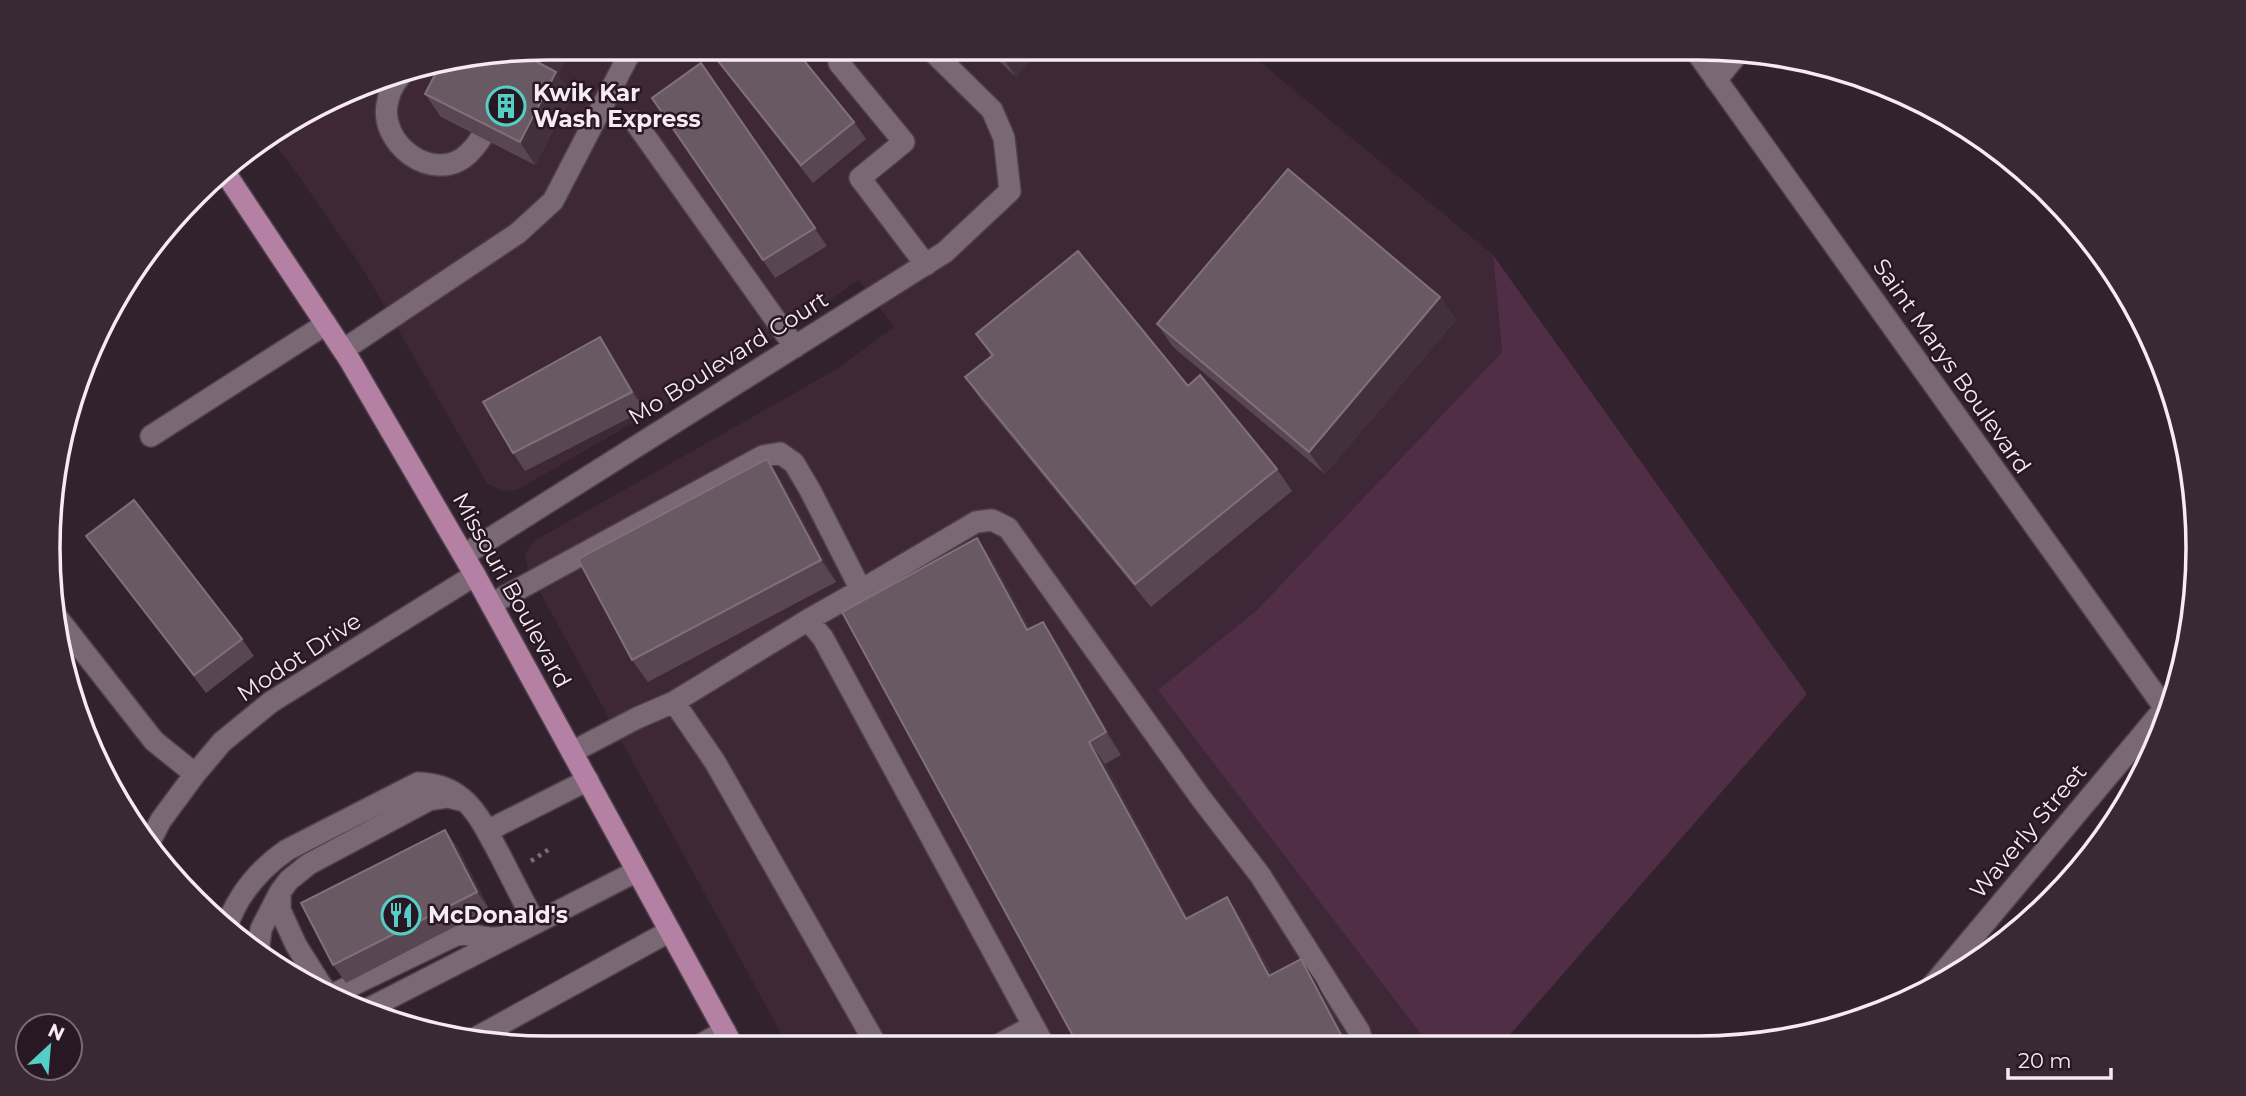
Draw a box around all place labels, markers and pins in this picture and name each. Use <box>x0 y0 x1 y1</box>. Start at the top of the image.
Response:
place label: Kwik Kar Wash Express <box>533 79 701 133</box>
building icon: Kwik Kar Wash Express <box>485 85 527 127</box>
restaurant icon: McDonald's <box>380 894 422 936</box>
place label: McDonald's <box>428 901 568 929</box>

